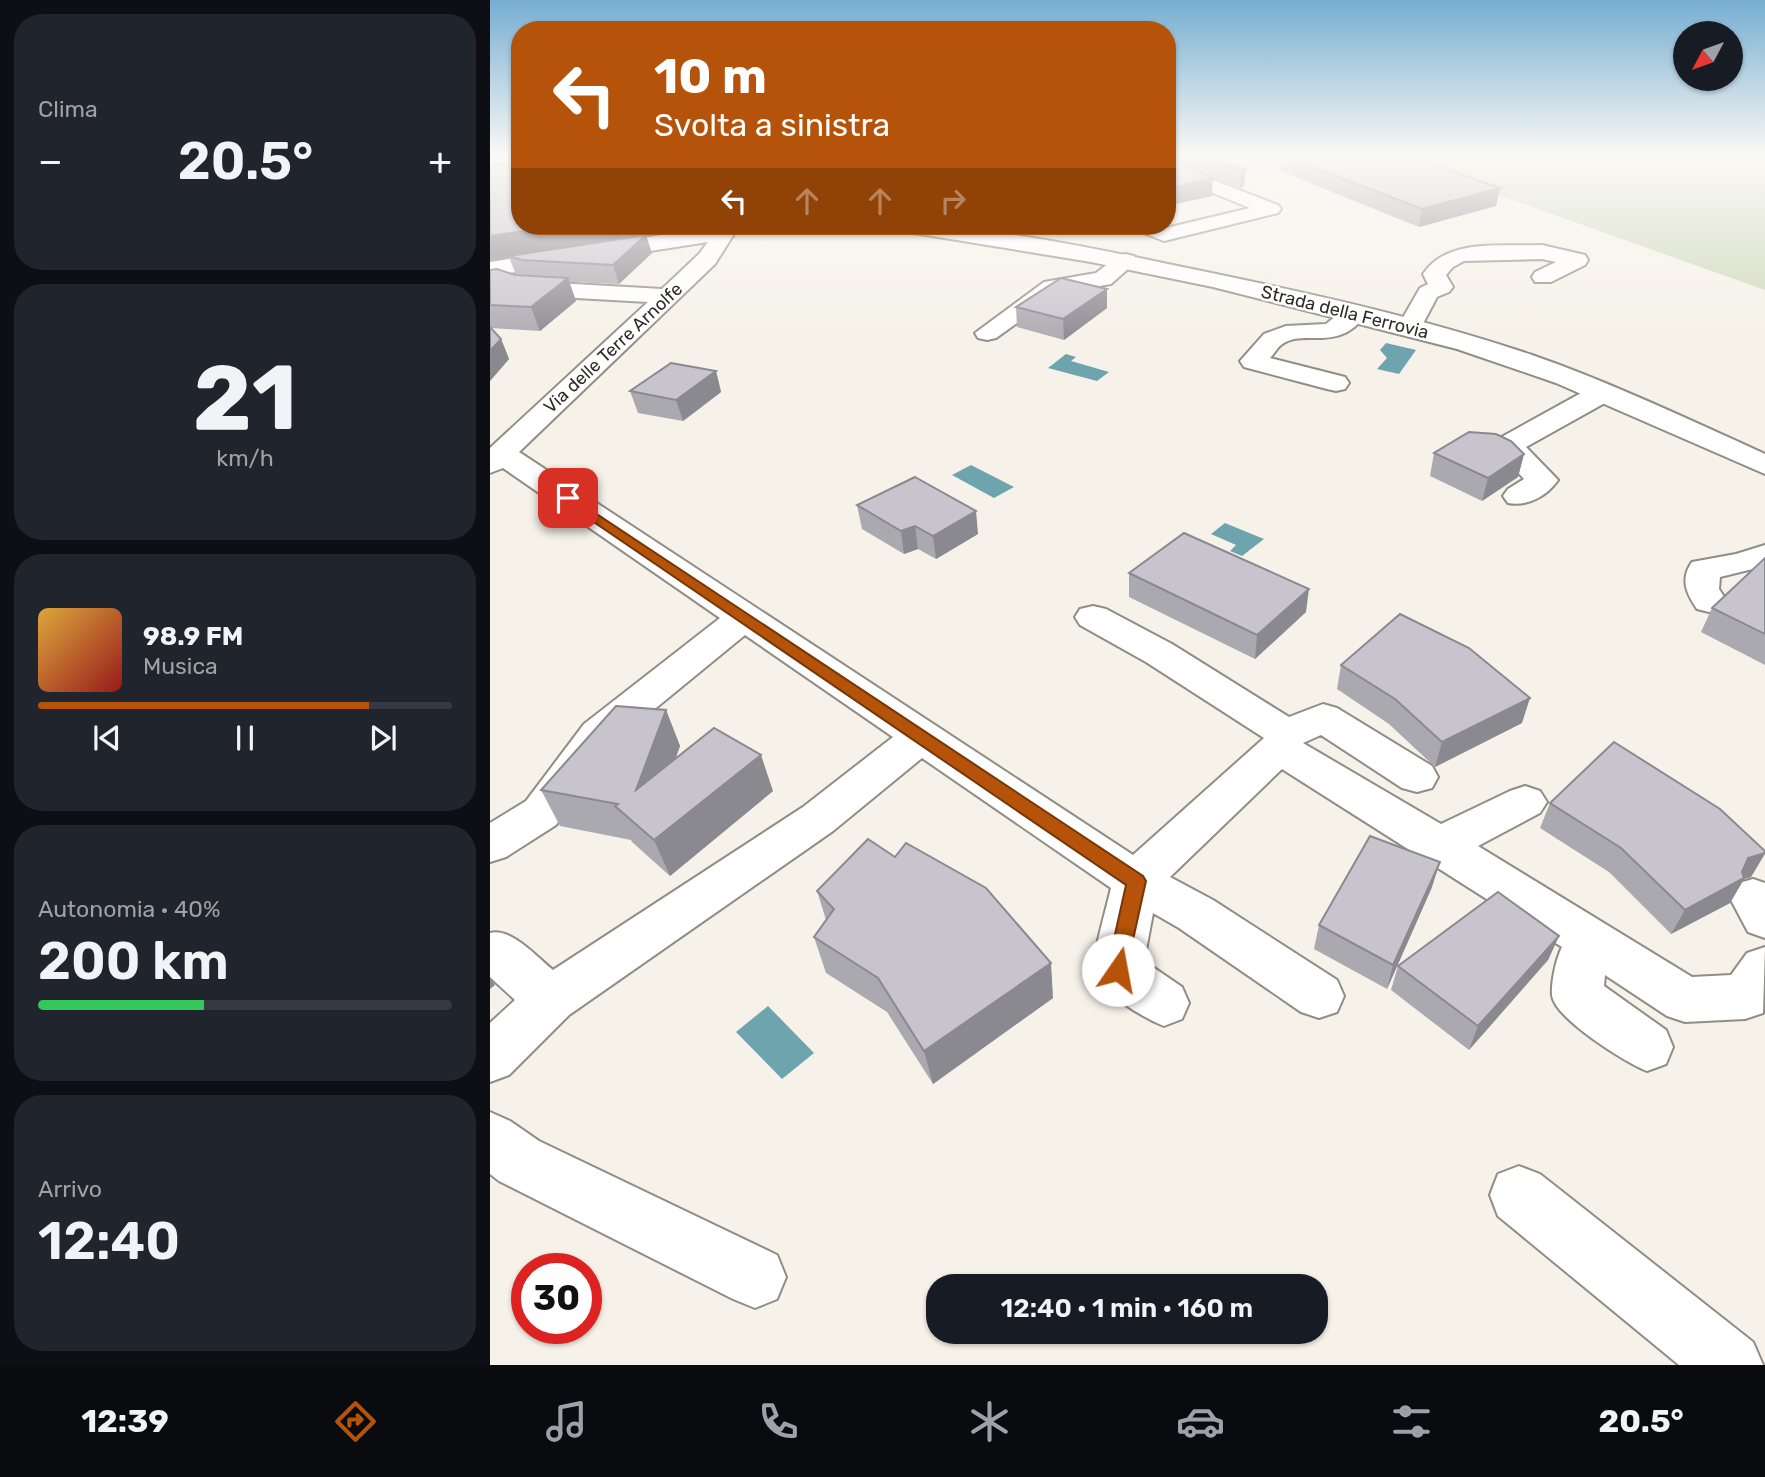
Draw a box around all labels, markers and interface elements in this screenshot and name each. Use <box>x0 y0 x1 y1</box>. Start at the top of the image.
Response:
north arrow <box>1673 21 1743 91</box>
map controls <box>1673 21 1743 91</box>
text: 10 m <box>654 47 767 105</box>
icon: left <box>539 49 630 140</box>
text: Clima <box>38 95 98 123</box>
text: Svolta a sinistra <box>654 106 890 144</box>
text: 20.5° <box>178 130 313 192</box>
text: − <box>38 138 63 184</box>
text: + <box>428 138 452 184</box>
icon: left <box>715 182 753 220</box>
icon: ahead <box>788 182 826 220</box>
icon: ahead <box>861 182 899 220</box>
icon: right <box>934 182 972 220</box>
street label: Via delle Terre Arnolfe <box>539 278 687 418</box>
street label: Strada della Ferrovia <box>1259 281 1431 343</box>
text: 21 <box>193 344 297 452</box>
text: km/h <box>216 444 274 472</box>
pin <box>538 468 598 528</box>
icon: arrive <box>549 479 587 517</box>
text: 98.9 FM <box>143 621 243 652</box>
text: Musica <box>143 652 218 680</box>
icon: previous <box>88 719 126 757</box>
icon: pause <box>226 719 264 757</box>
icon: next <box>364 719 402 757</box>
text: Autonomia · 40% <box>38 895 220 923</box>
text: 200 km <box>38 930 229 992</box>
position arrow <box>1081 933 1155 1007</box>
text: Arrivo <box>38 1175 102 1203</box>
text: 12:40 <box>38 1210 180 1272</box>
speed limit sign: 30 <box>511 1253 602 1344</box>
text: 12:40 · 1 min · 160 m <box>1001 1293 1253 1324</box>
icon: directions <box>331 1397 380 1446</box>
icon: music <box>542 1397 591 1446</box>
icon: phone <box>754 1397 803 1446</box>
icon: climate <box>965 1397 1014 1446</box>
icon: car <box>1176 1397 1225 1446</box>
icon: filters <box>1387 1397 1436 1446</box>
text: 12:39 <box>81 1402 169 1440</box>
text: 20.5° <box>1599 1402 1684 1440</box>

